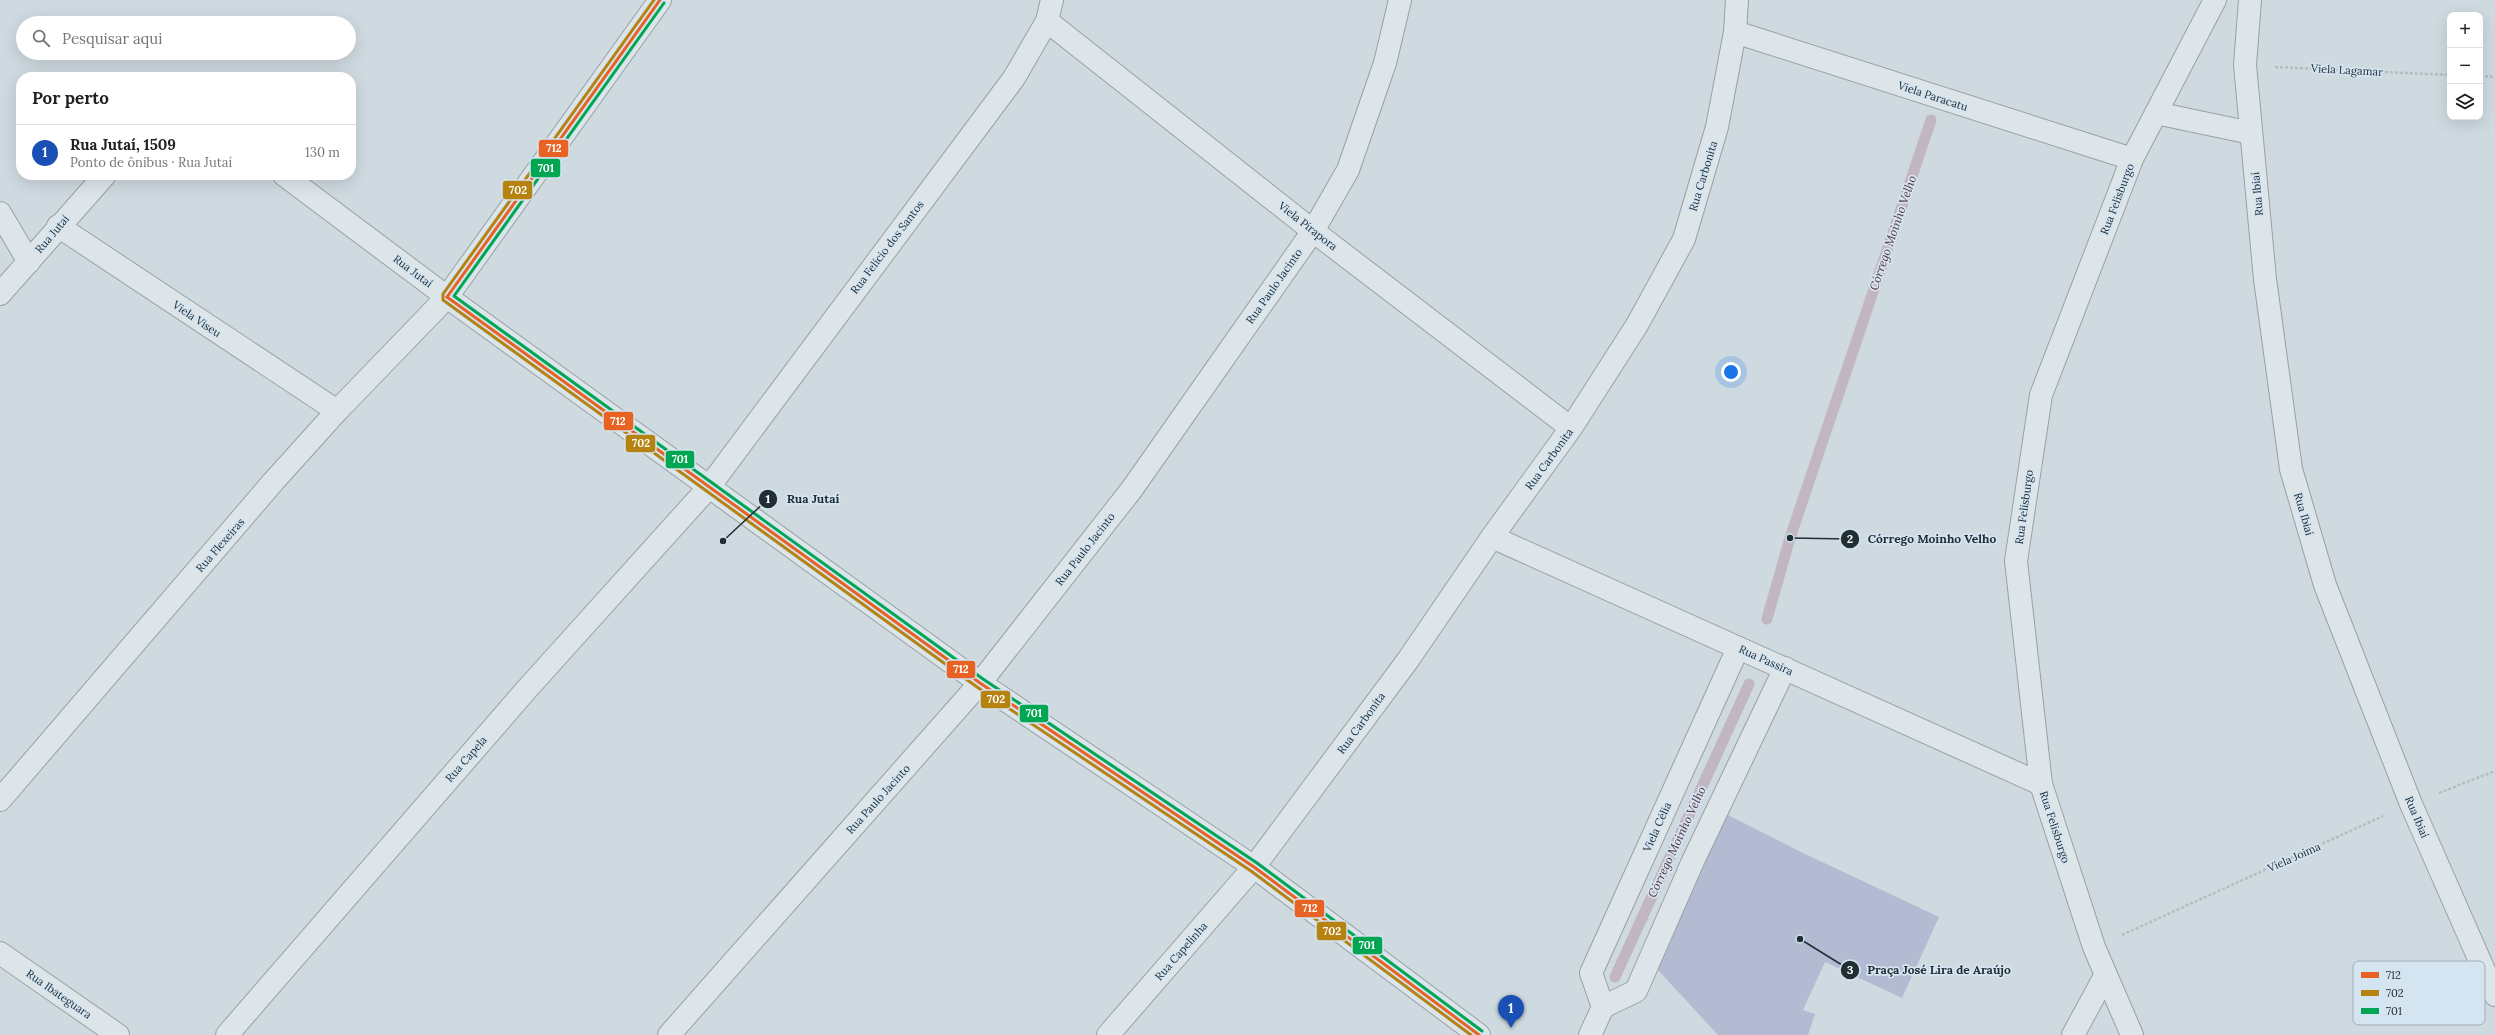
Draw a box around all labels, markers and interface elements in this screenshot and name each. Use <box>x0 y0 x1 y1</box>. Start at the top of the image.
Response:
map controls <box>2447 12 2483 120</box>
button: + <box>2447 12 2483 48</box>
search box <box>16 16 356 60</box>
icon: search <box>30 27 52 49</box>
text: Pesquisar aqui <box>62 29 162 48</box>
button: − <box>2447 48 2483 84</box>
street label: Viela Lagamar <box>2310 61 2384 79</box>
street label: Viela Paracatu <box>1895 78 1970 114</box>
button: layers <box>2447 84 2483 120</box>
text: Por perto <box>32 87 109 109</box>
text: Rua Jutaí, 1509 <box>70 135 176 154</box>
line badge: 712 <box>538 139 569 158</box>
street label: Rua Carbonita <box>1686 139 1720 213</box>
text: 712 <box>546 141 562 155</box>
text: 1 <box>42 144 48 161</box>
text: 130 m <box>305 144 340 161</box>
text: Ponto de ônibus · Rua Jutaí <box>70 154 232 171</box>
line badge: 701 <box>530 158 561 178</box>
text: 701 <box>538 161 555 175</box>
street label: Rua Felisburgo <box>2097 161 2137 237</box>
street label: Rua Ibiaí <box>2248 171 2266 217</box>
water label: Córrego Moinho Velho <box>1866 173 1919 292</box>
line badge: 702 <box>502 180 533 200</box>
text: 702 <box>509 183 527 197</box>
street label: Rua Felício dos Santos <box>847 197 927 297</box>
street label: Viela Pirapora <box>1275 198 1341 254</box>
street label: Rua Jutaí <box>32 212 72 256</box>
street label: Rua Paulo Jacinto <box>1243 246 1305 326</box>
street label: Rua Jutaí <box>391 252 435 290</box>
street label: Viela Viseu <box>169 297 224 341</box>
your location <box>1721 362 1741 382</box>
line badge: 712 <box>603 411 634 431</box>
text: 712 <box>610 414 626 428</box>
street label: Rua Carbonita <box>1522 425 1576 493</box>
line badge: 702 <box>625 434 656 453</box>
text: 702 <box>632 436 650 450</box>
line badge: 701 <box>665 450 695 469</box>
text: 701 <box>672 452 689 466</box>
street label: Rua Felisburgo <box>2012 469 2036 545</box>
callout: Rua Jutaí <box>758 487 847 511</box>
text: 1 <box>766 491 771 506</box>
text: Rua Jutaí <box>787 491 839 506</box>
street label: Rua Ibiaí <box>2291 491 2317 537</box>
street label: Rua Paulo Jacinto <box>1052 510 1118 588</box>
street label: Rua Flexeiras <box>193 515 247 575</box>
callout: Córrego Moinho Velho <box>1840 527 2004 551</box>
text: 2 <box>1847 531 1853 546</box>
text: Córrego Moinho Velho <box>1868 531 1997 546</box>
street label: Rua Passira <box>1737 642 1796 678</box>
line badge: 712 <box>946 660 976 679</box>
text: 712 <box>953 662 969 676</box>
street label: Rua Carbonita <box>1334 689 1388 757</box>
line badge: 702 <box>980 690 1011 709</box>
text: 702 <box>987 692 1005 706</box>
line badge: 701 <box>1019 704 1049 723</box>
text: 701 <box>1026 706 1043 720</box>
street label: Rua Capela <box>442 733 490 785</box>
street label: Rua Paulo Jacinto <box>843 761 913 837</box>
water label: Córrego Moinho Velho <box>1644 784 1709 900</box>
street label: Rua Felisburgo <box>2037 789 2073 865</box>
street label: Rua Ibiaí <box>2402 794 2432 840</box>
street label: Viela Célia <box>1639 800 1674 855</box>
street label: Viela Joima <box>2264 839 2323 875</box>
line badge: 712 <box>1294 899 1325 918</box>
text: 712 <box>1302 901 1318 915</box>
street label: Rua Capelinha <box>1152 919 1210 983</box>
line badge: 702 <box>1316 921 1347 941</box>
text: 702 <box>1323 924 1341 938</box>
line badge: 701 <box>1352 936 1383 955</box>
text: 701 <box>1359 938 1376 952</box>
callout: Praça José Lira de Araújo <box>1840 958 2019 982</box>
legend <box>2353 961 2485 1025</box>
text: 3 <box>1847 962 1854 977</box>
text: Praça José Lira de Araújo <box>1867 962 2011 977</box>
street label: Rua Ibateguara <box>24 966 95 1022</box>
text: 712 <box>2386 968 2401 982</box>
text: 702 <box>2386 986 2404 1000</box>
pin: 1 <box>1498 995 1524 1028</box>
text: 701 <box>2386 1004 2402 1018</box>

